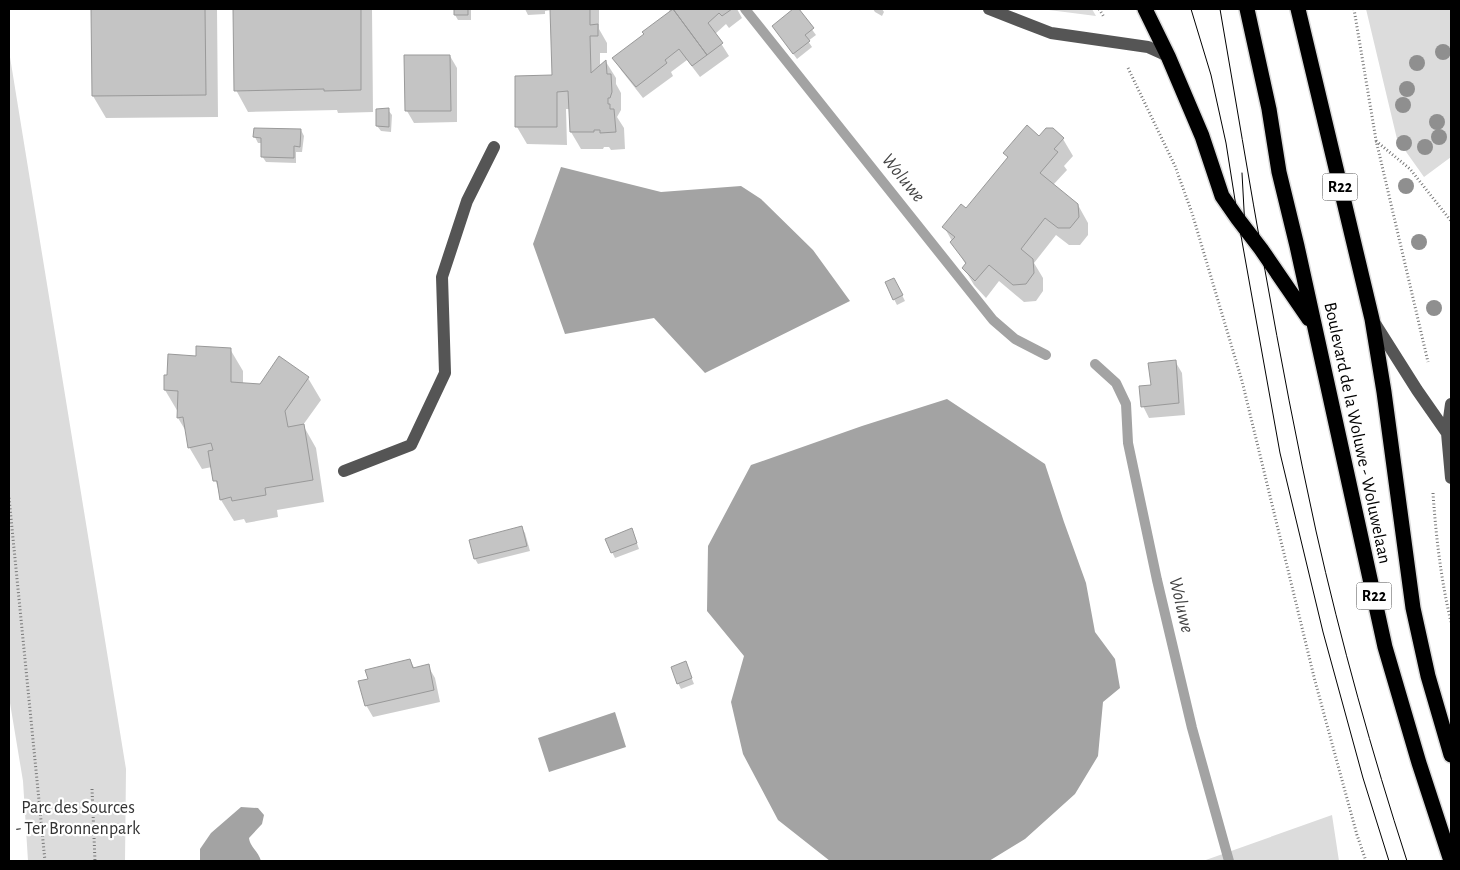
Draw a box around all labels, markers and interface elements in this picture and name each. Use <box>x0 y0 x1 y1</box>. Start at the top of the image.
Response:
water label: Woluwe <box>878 150 928 206</box>
road number: R22 <box>1322 173 1358 200</box>
street label: Boulevard de la Woluwe - Woluwelaan <box>1320 300 1394 566</box>
water label: Woluwe <box>1165 575 1197 635</box>
road number: R22 <box>1356 582 1392 610</box>
park label: Parc des Sources - Ter Bronnenpark <box>16 799 141 838</box>

